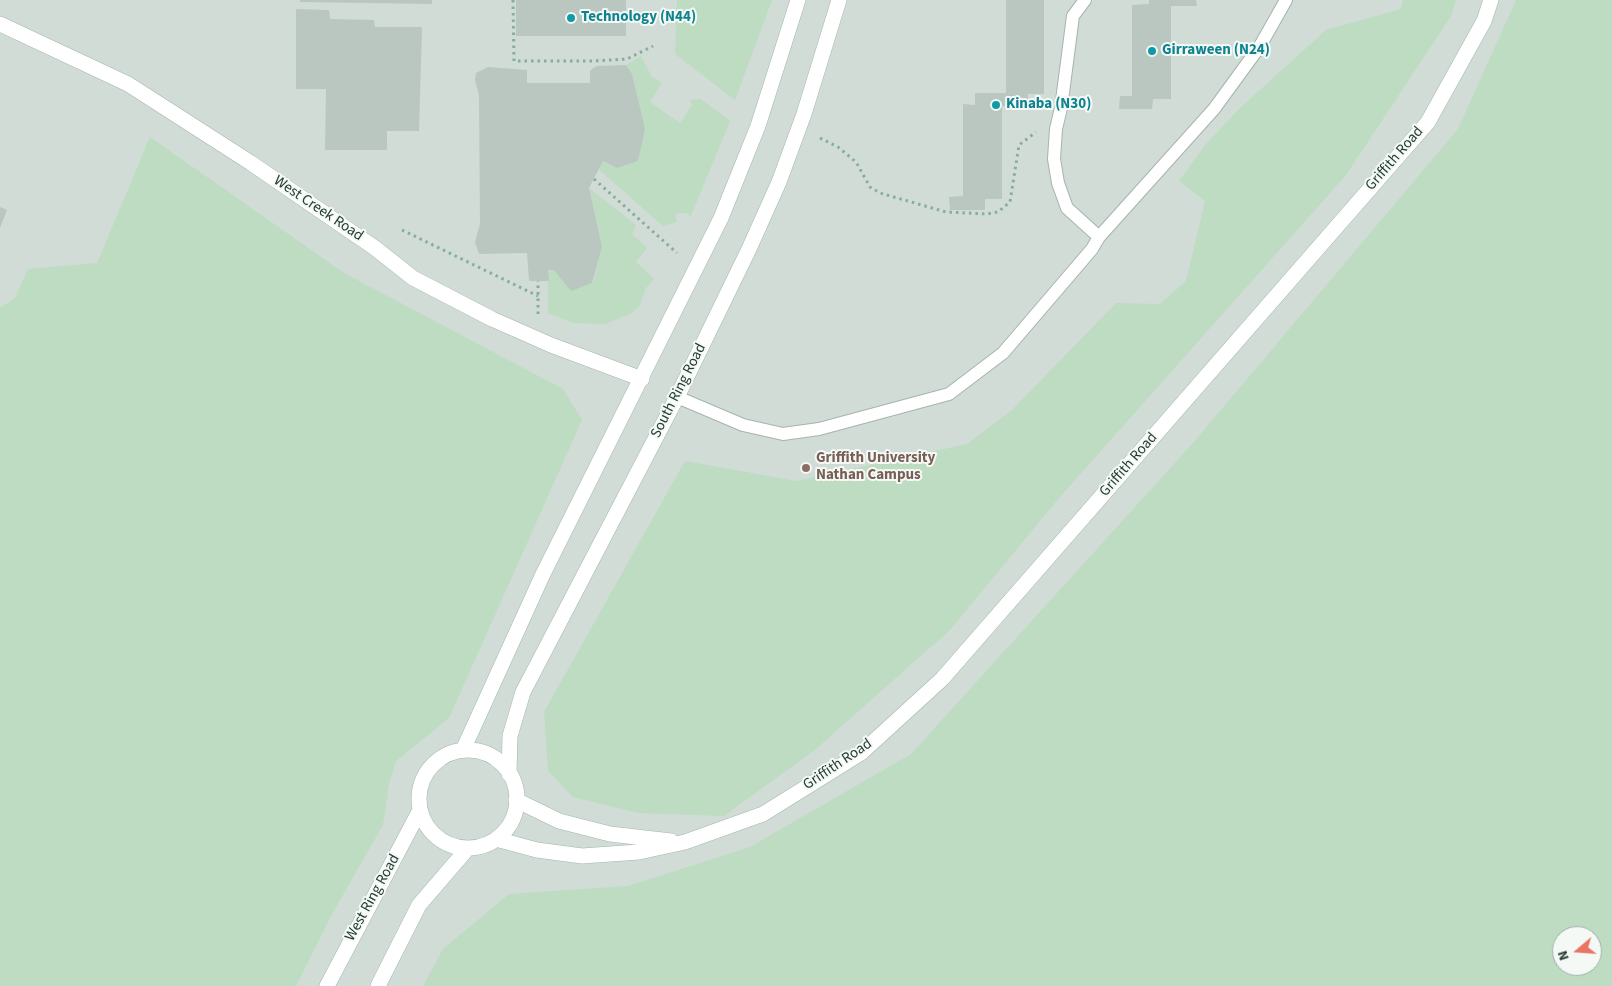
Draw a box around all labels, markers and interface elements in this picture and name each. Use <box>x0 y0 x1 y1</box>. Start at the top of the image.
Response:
place label: Technology (N44) <box>581 9 696 27</box>
marker: Technology (N44) <box>565 12 577 24</box>
place label: Girraween (N24) <box>1162 42 1270 60</box>
marker: Girraween (N24) <box>1146 45 1158 57</box>
place label: Kinaba (N30) <box>1006 96 1091 114</box>
marker: Kinaba (N30) <box>990 99 1002 111</box>
street label: Griffith Road <box>1362 123 1428 195</box>
street label: West Creek Road <box>270 172 366 246</box>
street label: South Ring Road <box>647 341 711 441</box>
street label: Griffith Road <box>1096 429 1162 501</box>
place label: Griffith University Nathan Campus <box>816 450 935 485</box>
marker: Griffith University Nathan Campus <box>800 462 812 474</box>
street label: Griffith Road <box>800 735 876 795</box>
street label: West Ring Road <box>342 851 404 945</box>
north arrow <box>1552 926 1602 976</box>
text: N <box>1553 948 1575 963</box>

